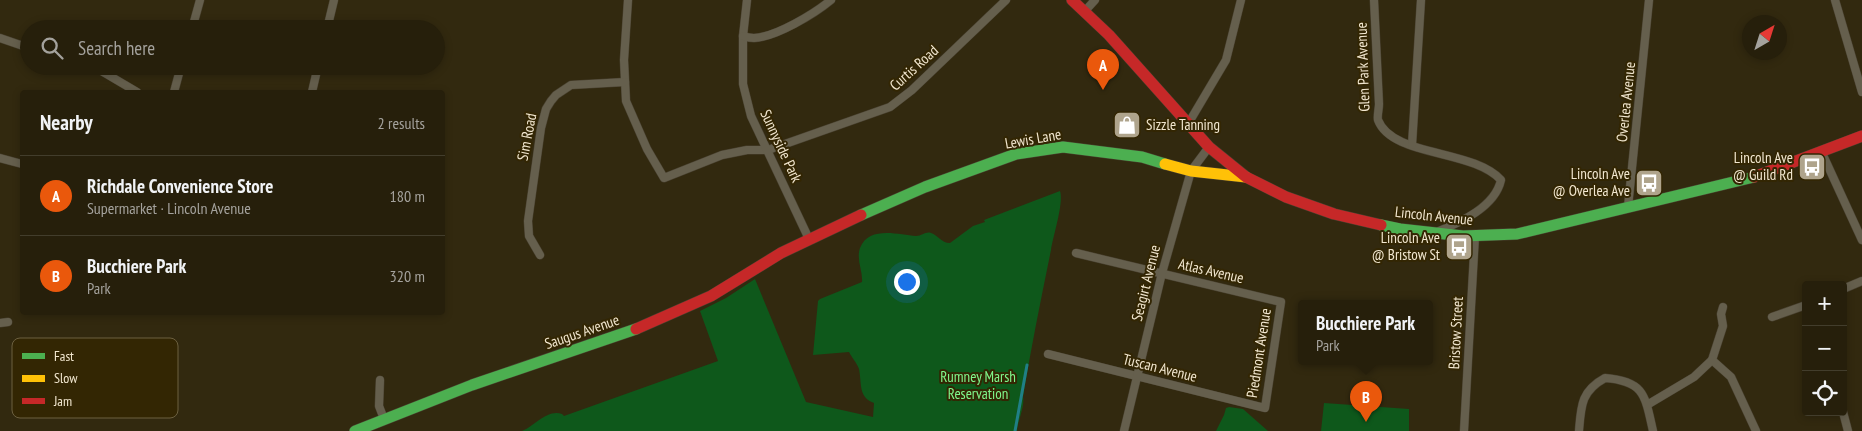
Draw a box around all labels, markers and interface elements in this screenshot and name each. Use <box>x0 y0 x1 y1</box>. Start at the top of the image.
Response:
north arrow <box>1742 15 1787 60</box>
search box <box>20 20 445 75</box>
street label: Glen Park Avenue <box>1351 22 1374 112</box>
icon: search <box>38 34 66 62</box>
text: Search here <box>78 36 155 60</box>
street label: Curtis Road <box>885 41 942 94</box>
pin: A <box>1087 49 1119 90</box>
street label: Overlea Avenue <box>1612 61 1639 143</box>
street label: Sunnyside Park <box>756 106 807 185</box>
text: Nearby <box>40 109 93 136</box>
shop icon: Sizzle Tanning <box>1112 110 1142 140</box>
street label: Sim Road <box>513 111 540 162</box>
text: 2 results <box>378 113 425 133</box>
place label: Sizzle Tanning <box>1146 115 1220 134</box>
street label: Lewis Lane <box>1003 124 1063 153</box>
place label: Lincoln Ave @ Guild Rd <box>1733 148 1793 184</box>
bus stop icon: Lincoln Ave @ Guild Rd <box>1797 152 1827 182</box>
place label: Lincoln Ave @ Overlea Ave <box>1553 164 1630 200</box>
bus stop icon: Lincoln Ave @ Overlea Ave <box>1634 168 1664 198</box>
text: Richdale Convenience Store <box>87 174 273 198</box>
text: A <box>52 186 60 206</box>
text: 180 m <box>390 186 425 206</box>
text: Supermarket · Lincoln Avenue <box>87 198 251 218</box>
street label: Lincoln Avenue <box>1394 202 1474 229</box>
place label: Lincoln Ave @ Bristow St <box>1372 228 1440 264</box>
bus stop icon: Lincoln Ave @ Bristow St <box>1444 232 1474 262</box>
street label: Seagirt Avenue <box>1127 243 1164 323</box>
text: Bucchiere Park <box>87 254 186 278</box>
street label: Atlas Avenue <box>1177 254 1246 287</box>
text: B <box>52 266 60 286</box>
text: 320 m <box>390 266 425 286</box>
your location <box>894 269 920 295</box>
text: Park <box>87 278 111 298</box>
map controls <box>1802 281 1847 416</box>
button: + <box>1802 281 1847 326</box>
street label: Bristow Street <box>1444 296 1467 370</box>
popup <box>1298 300 1433 365</box>
street label: Piedmont Avenue <box>1242 307 1275 399</box>
street label: Saugus Avenue <box>542 310 622 353</box>
text: Bucchiere Park <box>1316 311 1415 335</box>
button: − <box>1802 326 1847 371</box>
text: Park <box>1316 335 1340 355</box>
legend <box>12 338 178 418</box>
text: Fast <box>54 347 74 365</box>
street label: Tuscan Avenue <box>1121 349 1199 386</box>
park label: Rumney Marsh Reservation <box>940 367 1016 403</box>
text: Slow <box>54 369 78 387</box>
button: locate <box>1802 371 1847 416</box>
pin: B <box>1350 381 1382 422</box>
text: Jam <box>53 392 72 410</box>

